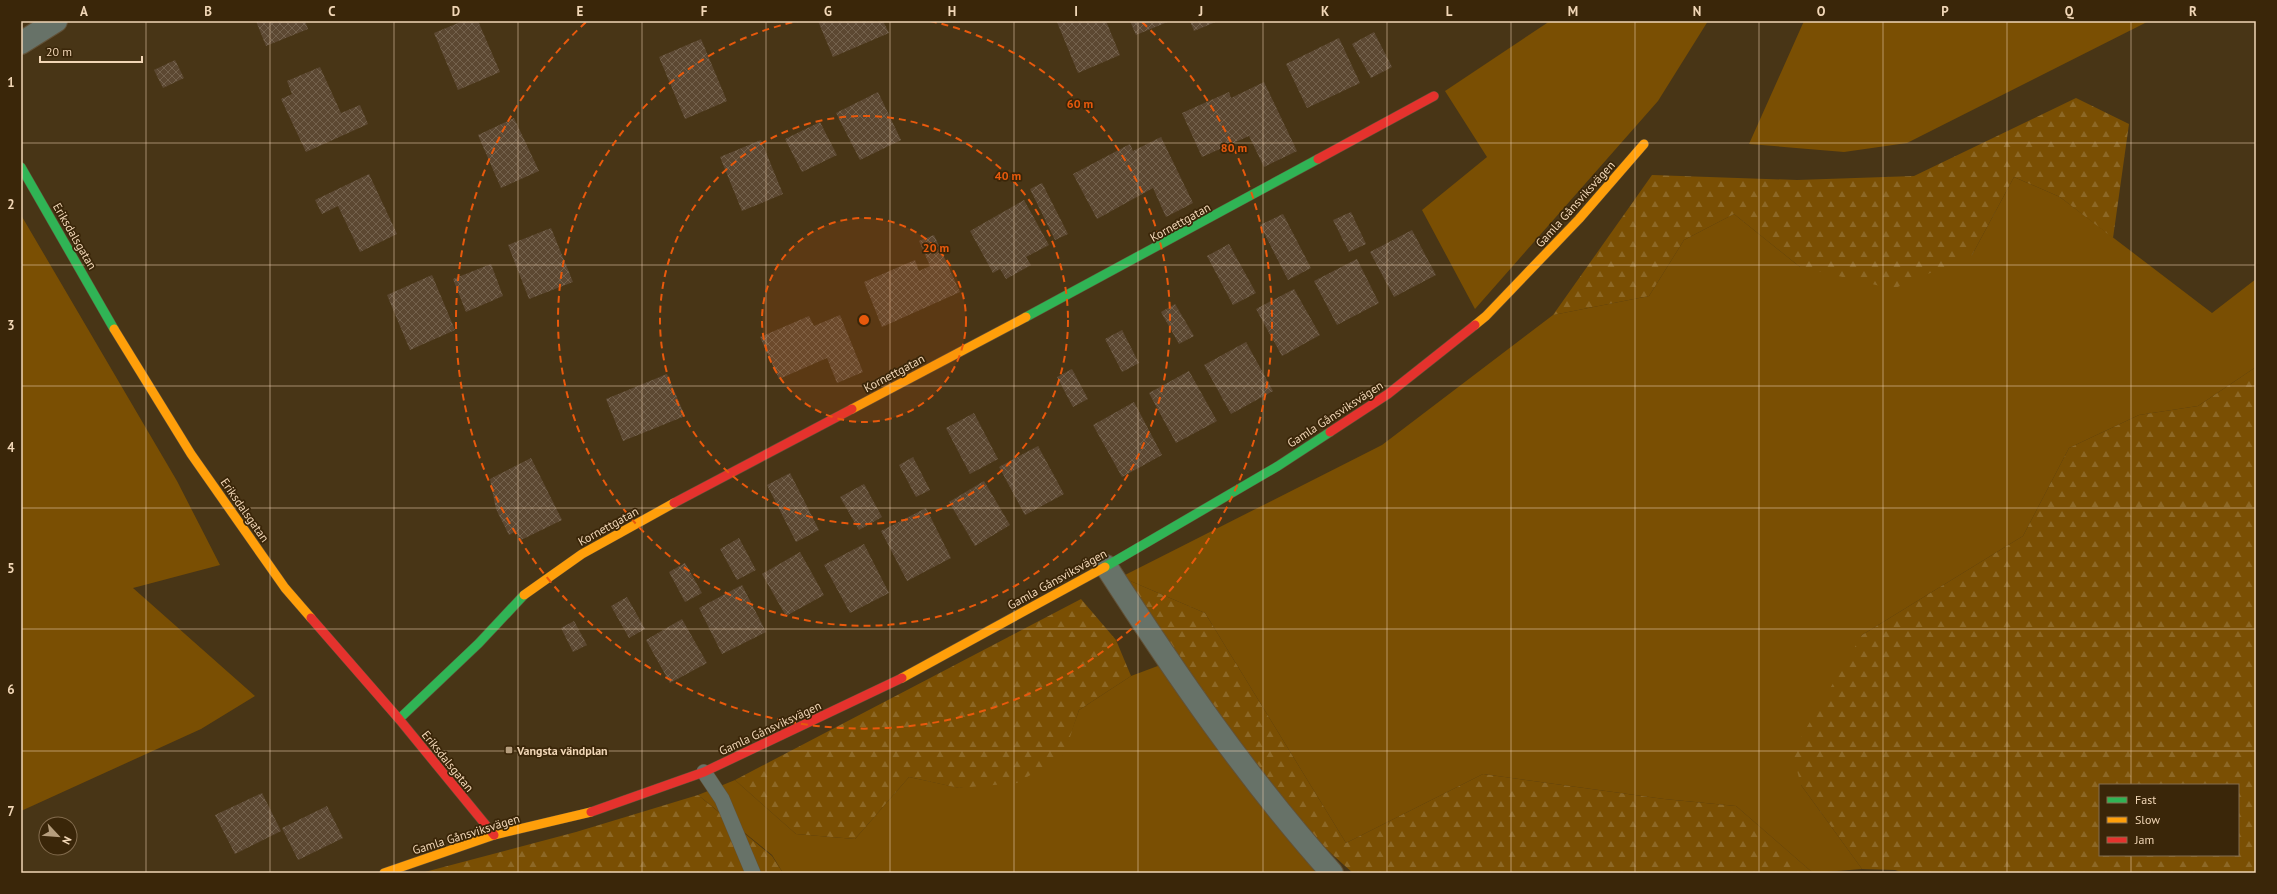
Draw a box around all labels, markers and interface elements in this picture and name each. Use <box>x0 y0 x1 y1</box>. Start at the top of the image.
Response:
text: A <box>80 3 88 20</box>
text: B <box>204 3 212 20</box>
text: C <box>328 3 336 20</box>
text: D <box>452 3 460 20</box>
text: E <box>577 3 584 20</box>
text: F <box>701 3 708 20</box>
text: G <box>824 3 832 20</box>
text: H <box>948 3 956 20</box>
text: I <box>1074 3 1078 20</box>
text: J <box>1198 3 1203 20</box>
text: K <box>1321 3 1329 20</box>
text: L <box>1446 3 1453 20</box>
text: M <box>1568 3 1578 20</box>
text: N <box>1693 3 1701 20</box>
text: O <box>1817 3 1826 20</box>
text: P <box>1941 3 1949 20</box>
text: Q <box>2065 3 2075 20</box>
text: R <box>2189 3 2197 20</box>
scale bar <box>40 38 142 64</box>
text: 20 m <box>46 44 72 59</box>
text: 1 <box>7 74 15 91</box>
text: 60 m <box>1067 96 1093 111</box>
text: 80 m <box>1221 140 1247 155</box>
street label: Gamla Gånsviksvägen <box>1532 158 1618 250</box>
text: 40 m <box>995 168 1021 183</box>
text: 2 <box>7 196 15 213</box>
street label: Kornettgatan <box>1147 199 1213 245</box>
street label: Eriksdalsgatan <box>50 200 100 272</box>
text: 20 m <box>923 240 949 255</box>
centre of rings <box>857 313 871 327</box>
text: 3 <box>7 317 15 334</box>
street label: Kornettgatan <box>861 351 927 395</box>
street label: Gamla Gånsviksvägen <box>1284 377 1386 451</box>
text: 4 <box>7 439 15 456</box>
street label: Eriksdalsgatan <box>217 475 273 545</box>
street label: Kornettgatan <box>575 503 641 549</box>
street label: Gamla Gånsviksvägen <box>1005 545 1109 613</box>
text: 5 <box>7 560 15 577</box>
text: 6 <box>7 681 15 698</box>
street label: Gamla Gånsviksvägen <box>716 698 824 758</box>
street label: Eriksdalsgatan <box>419 727 477 795</box>
place label: Vangsta vändplan <box>516 743 608 758</box>
marker: Vangsta vändplan <box>504 745 514 755</box>
legend <box>2099 784 2239 856</box>
text: Fast <box>2135 792 2156 807</box>
text: 7 <box>7 803 15 820</box>
street label: Gamla Gånsviksvägen <box>411 811 521 857</box>
text: Slow <box>2135 812 2160 827</box>
north arrow <box>38 816 78 856</box>
text: Jam <box>2134 832 2154 847</box>
text: N <box>59 834 75 847</box>

